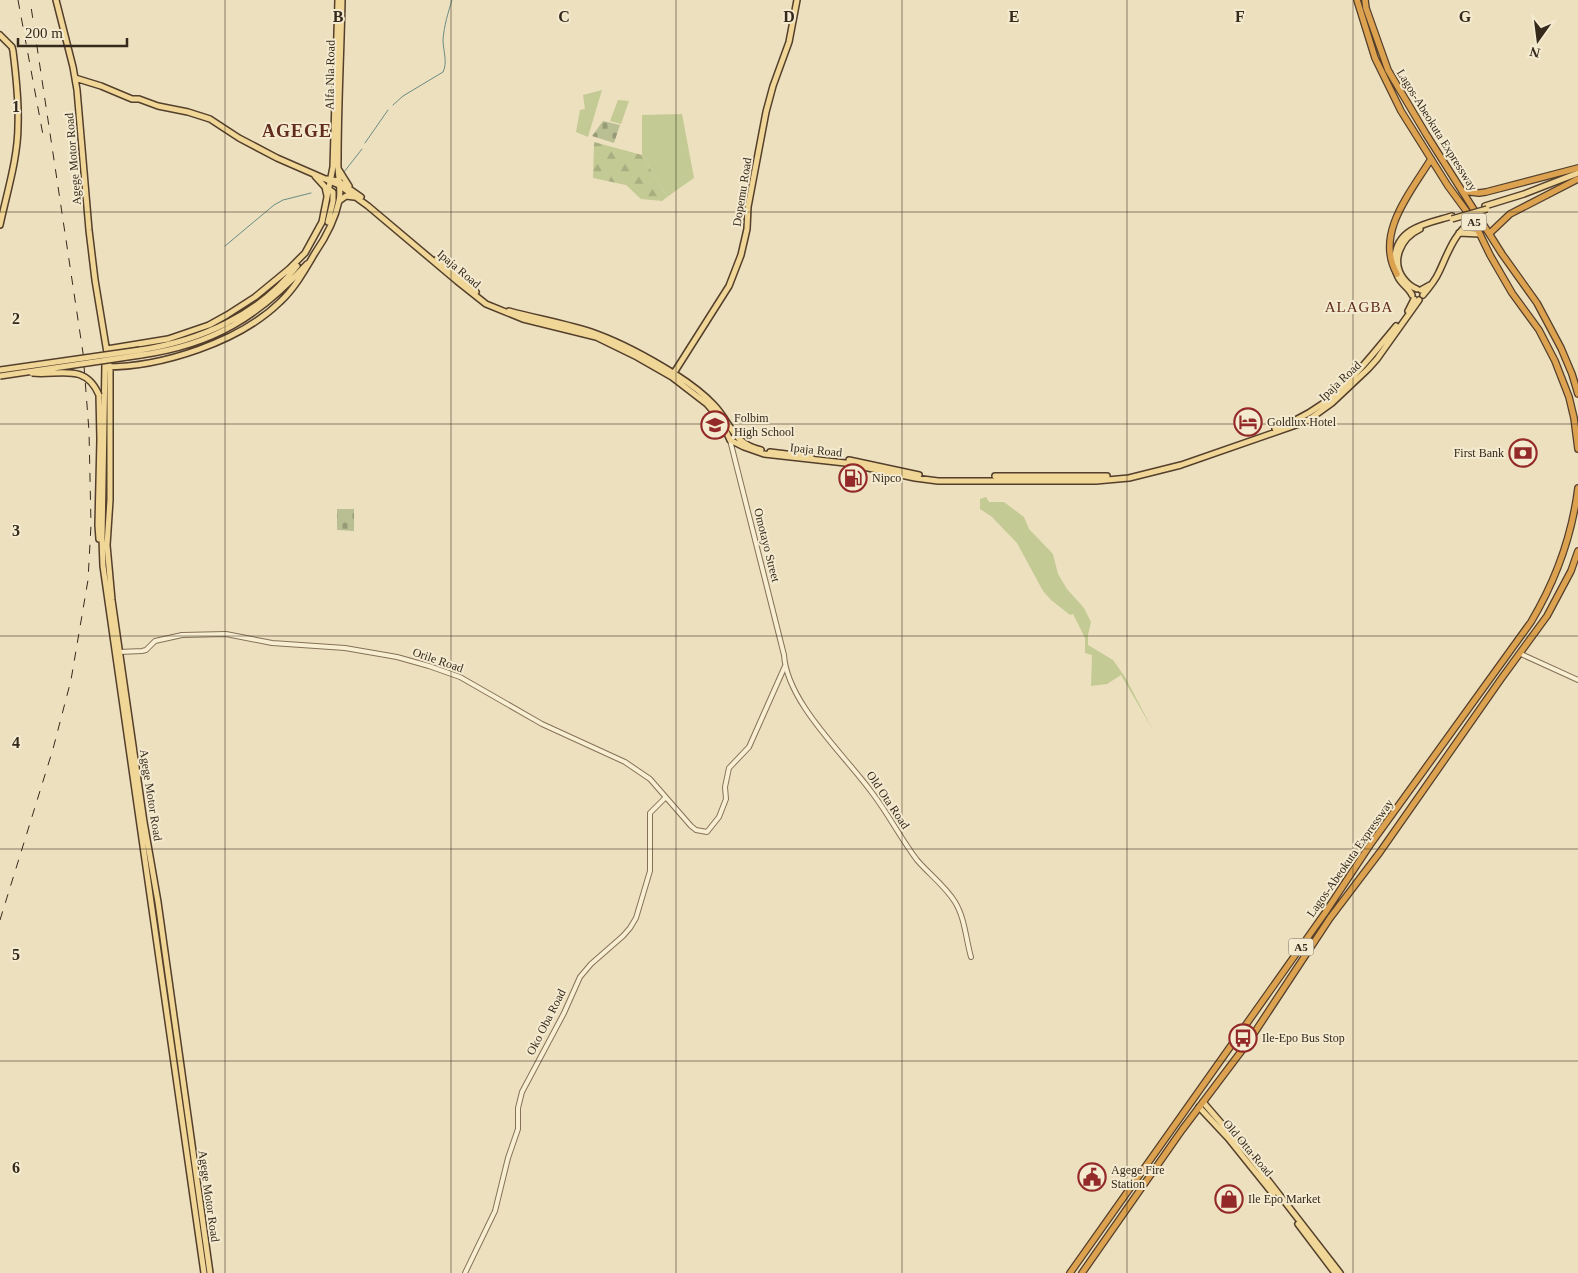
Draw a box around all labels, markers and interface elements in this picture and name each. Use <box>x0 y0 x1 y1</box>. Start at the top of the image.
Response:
text: B <box>333 8 344 25</box>
text: C <box>558 8 570 25</box>
text: D <box>783 8 795 25</box>
text: E <box>1009 8 1019 25</box>
text: F <box>1235 8 1245 25</box>
text: G <box>1459 8 1472 25</box>
scale bar <box>18 15 126 47</box>
north arrow <box>1513 15 1563 65</box>
text: 200 m <box>25 25 63 41</box>
street label: Alfa Nla Road <box>322 40 338 110</box>
text: N <box>1528 44 1542 61</box>
street label: Lagos-Abeokuta Expressway <box>1394 67 1480 193</box>
text: 1 <box>12 98 20 115</box>
street label: Agege Motor Road <box>62 112 84 206</box>
district label: AGEGE <box>262 121 332 141</box>
street label: Dopemu Road <box>730 157 754 227</box>
road number: A5 <box>1462 213 1486 230</box>
street label: Ipaja Road <box>434 247 484 291</box>
district label: ALAGBA <box>1325 299 1393 315</box>
text: 2 <box>12 310 20 327</box>
street label: Ipaja Road <box>1316 358 1364 404</box>
hotel icon: Goldlux Hotel <box>1233 407 1263 437</box>
school or university icon: Folbim High School <box>700 410 730 440</box>
place label: Folbim High School <box>734 411 795 439</box>
place label: Goldlux Hotel <box>1267 415 1337 429</box>
bank icon: First Bank <box>1508 438 1538 468</box>
street label: Ipaja Road <box>789 440 843 460</box>
place label: First Bank <box>1454 446 1504 460</box>
fuel station icon: Nipco <box>838 463 868 493</box>
place label: Nipco <box>872 471 901 485</box>
street label: Omotayo Street <box>751 507 783 584</box>
text: 3 <box>12 522 20 539</box>
street label: Orile Road <box>411 645 465 675</box>
text: 4 <box>12 734 20 751</box>
street label: Agege Motor Road <box>137 748 165 842</box>
street label: Old Ota Road <box>864 768 912 832</box>
street label: Lagos-Abeokuta Expressway <box>1304 796 1396 920</box>
road number: A5 <box>1288 939 1314 956</box>
text: 5 <box>12 946 20 963</box>
street label: Oko Oba Road <box>523 987 569 1057</box>
bus stop icon: Ile-Epo Bus Stop <box>1228 1023 1258 1053</box>
place label: Ile-Epo Bus Stop <box>1262 1031 1345 1045</box>
street label: Old Otta Road <box>1220 1117 1276 1179</box>
street label: Agege Motor Road <box>196 1149 222 1243</box>
text: 6 <box>12 1159 20 1176</box>
public building icon: Agege Fire Station <box>1077 1162 1107 1192</box>
place label: Agege Fire Station <box>1111 1163 1165 1191</box>
shop icon: Ile Epo Market <box>1214 1184 1244 1214</box>
place label: Ile Epo Market <box>1248 1192 1321 1206</box>

